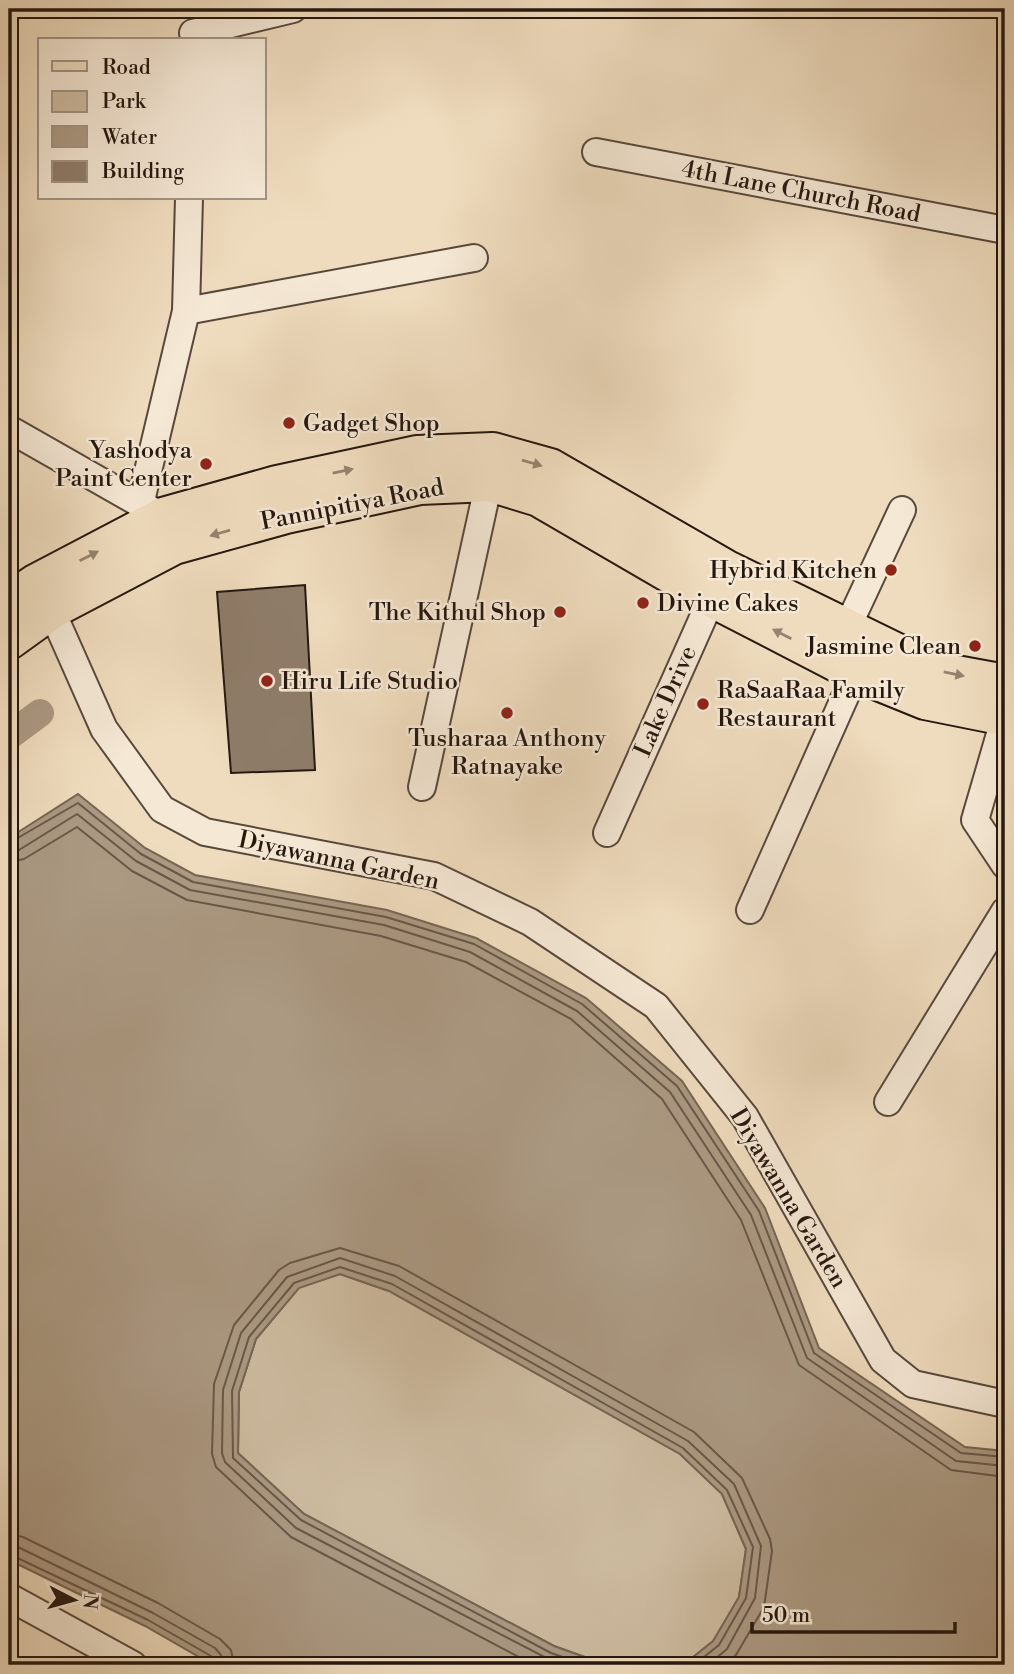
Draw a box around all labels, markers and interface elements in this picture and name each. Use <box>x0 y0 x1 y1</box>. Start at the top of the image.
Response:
legend <box>38 38 266 200</box>
text: Road <box>102 55 151 81</box>
text: Park <box>102 89 147 115</box>
text: Water <box>101 125 157 151</box>
street label: 4th Lane Church Road <box>679 154 923 230</box>
text: Building <box>101 159 184 185</box>
place label: Gadget Shop <box>303 409 440 439</box>
marker: Gadget Shop <box>281 415 297 431</box>
place label: Yashodya Paint Center <box>55 436 193 494</box>
marker: Yashodya Paint Center <box>198 456 214 472</box>
one-way arrow <box>522 458 544 469</box>
one-way arrow <box>332 465 354 476</box>
street label: Pannipitiya Road <box>258 472 447 537</box>
one-way arrow <box>209 528 230 538</box>
one-way arrow <box>79 550 99 562</box>
place label: Hybrid Kitchen <box>709 556 877 586</box>
marker: Hybrid Kitchen <box>883 562 899 578</box>
place label: Divine Cakes <box>657 589 798 619</box>
marker: Divine Cakes <box>635 595 651 611</box>
place label: The Kithul Shop <box>369 598 546 628</box>
marker: The Kithul Shop <box>552 604 568 620</box>
one-way arrow <box>772 628 792 639</box>
place label: Jasmine Clean <box>805 632 961 662</box>
marker: Jasmine Clean <box>967 638 983 654</box>
street label: Lake Drive <box>628 641 704 762</box>
place label: Hiru Life Studio <box>281 667 458 697</box>
one-way arrow <box>943 669 965 680</box>
marker: Hiru Life Studio <box>259 673 275 689</box>
place label: RaSaaRaa Family Restaurant <box>717 676 905 734</box>
marker: RaSaaRaa Family Restaurant <box>695 696 711 712</box>
marker: Tusharaa Anthony Ratnayake <box>499 705 515 721</box>
place label: Tusharaa Anthony Ratnayake <box>408 724 606 782</box>
street label: Diyawanna Garden <box>236 825 442 897</box>
street label: Diyawanna Garden <box>723 1103 854 1294</box>
north arrow <box>38 1566 108 1636</box>
scale bar <box>752 1590 954 1634</box>
text: N <box>77 1593 103 1610</box>
text: 50 m <box>762 1603 810 1629</box>

